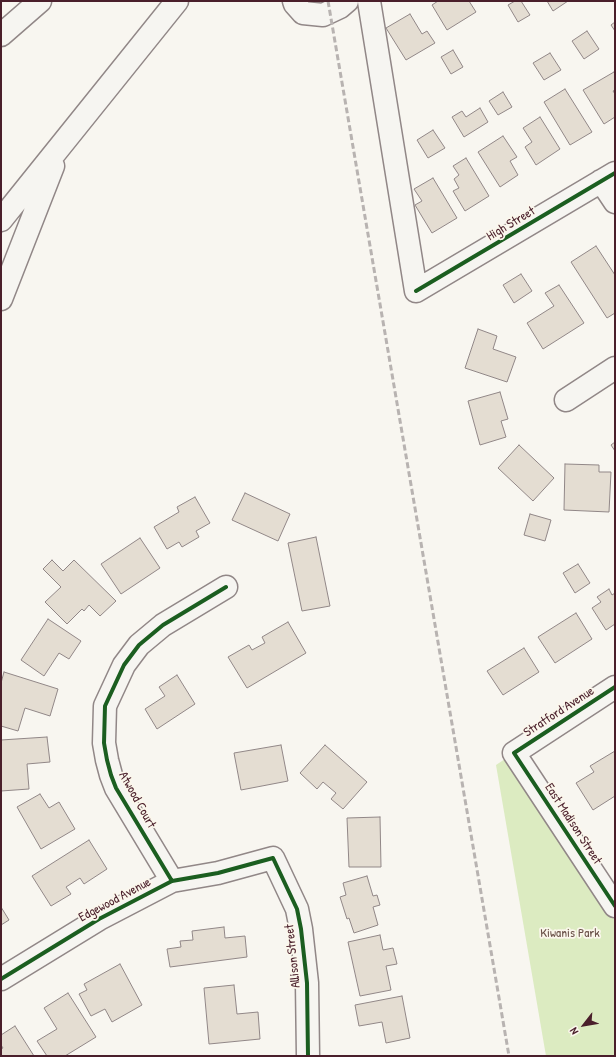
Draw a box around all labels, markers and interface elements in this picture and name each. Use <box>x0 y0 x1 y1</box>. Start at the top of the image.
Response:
street label: High Street <box>484 204 538 244</box>
street label: Stratford Avenue <box>521 683 597 741</box>
street label: Atwood Court <box>115 769 159 831</box>
street label: East Madison Street <box>541 781 605 867</box>
street label: Edgewood Avenue <box>76 874 154 926</box>
street label: Allison Street <box>282 923 304 989</box>
park label: Kiwanis Park <box>540 926 600 942</box>
north arrow <box>564 1005 604 1045</box>
text: N <box>566 1025 581 1037</box>

